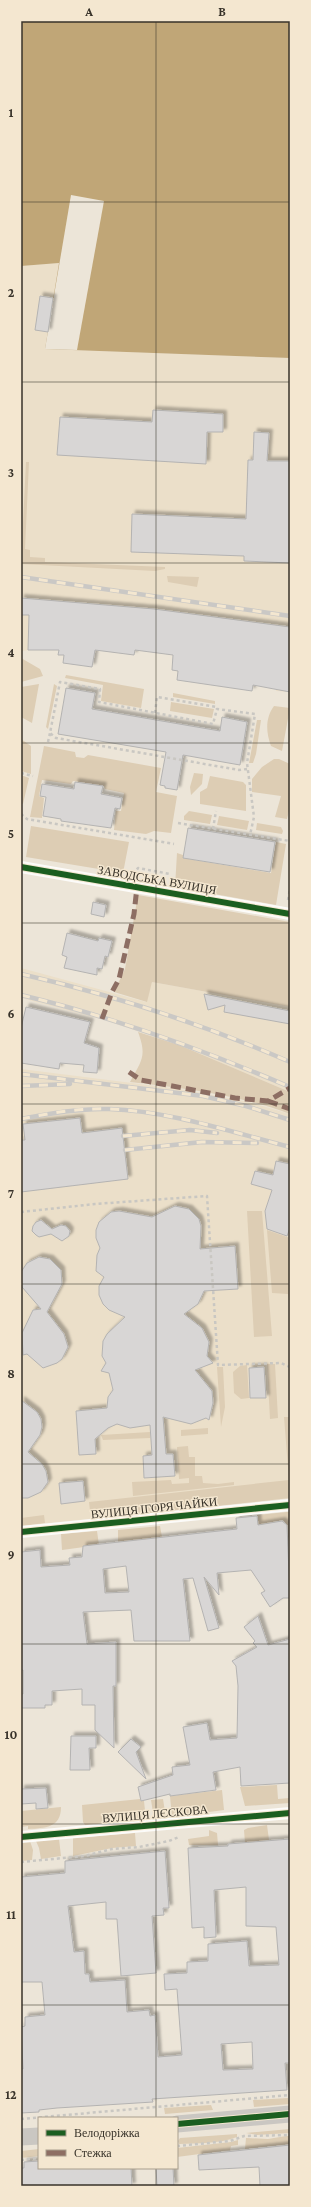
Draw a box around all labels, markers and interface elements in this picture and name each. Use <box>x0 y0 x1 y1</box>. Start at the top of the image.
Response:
text: A <box>84 4 93 19</box>
text: B <box>218 4 226 19</box>
text: 1 <box>9 105 14 120</box>
text: 2 <box>8 285 15 300</box>
text: 3 <box>8 465 14 480</box>
text: 4 <box>7 645 15 660</box>
text: 5 <box>8 826 14 841</box>
street label: ЗАВОДСЬКА ВУЛИЦЯ <box>96 863 218 897</box>
text: 6 <box>7 1006 15 1021</box>
text: 7 <box>8 1186 14 1201</box>
text: 8 <box>7 1366 15 1381</box>
street label: ВУЛИЦЯ ІГОРЯ ЧАЙКИ <box>90 1494 218 1522</box>
text: 9 <box>7 1547 15 1562</box>
text: 10 <box>5 1727 17 1742</box>
street label: ВУЛИЦЯ ЛЄСКОВА <box>101 1802 209 1826</box>
text: 11 <box>6 1907 16 1922</box>
text: 12 <box>5 2087 17 2102</box>
legend <box>38 2117 178 2169</box>
text: Велодоріжка <box>74 2126 140 2140</box>
text: Стежка <box>74 2146 112 2160</box>

